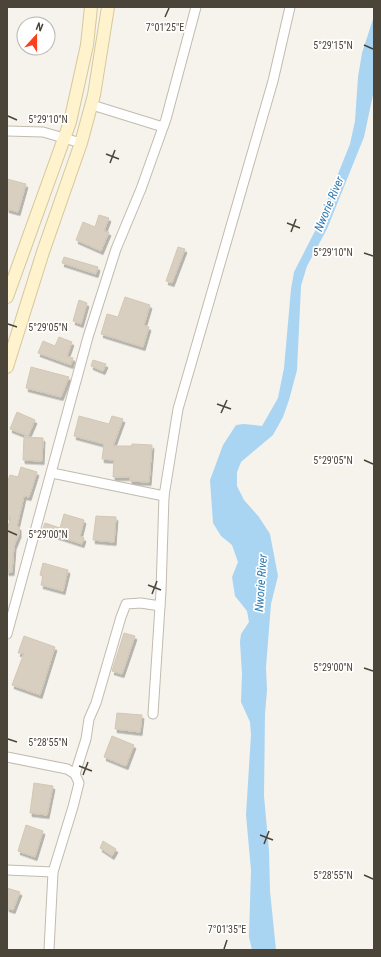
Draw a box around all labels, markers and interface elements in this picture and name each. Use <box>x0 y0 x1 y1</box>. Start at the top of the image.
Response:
north arrow <box>16 16 56 56</box>
text: N <box>34 20 45 34</box>
text: 7°01'25"E <box>146 22 184 33</box>
text: 5°29'15"N <box>313 40 353 51</box>
text: 5°29'10"N <box>28 114 68 125</box>
water label: Nworie River <box>311 174 347 233</box>
text: 5°29'10"N <box>313 247 353 258</box>
text: 5°29'05"N <box>28 322 68 333</box>
text: 5°29'05"N <box>313 455 353 466</box>
text: 5°29'00"N <box>28 529 68 540</box>
water label: Nworie River <box>252 553 270 612</box>
text: 5°29'00"N <box>313 662 353 673</box>
text: 5°28'55"N <box>28 737 68 748</box>
text: 5°28'55"N <box>313 870 353 881</box>
text: 7°01'35"E <box>208 924 246 935</box>

